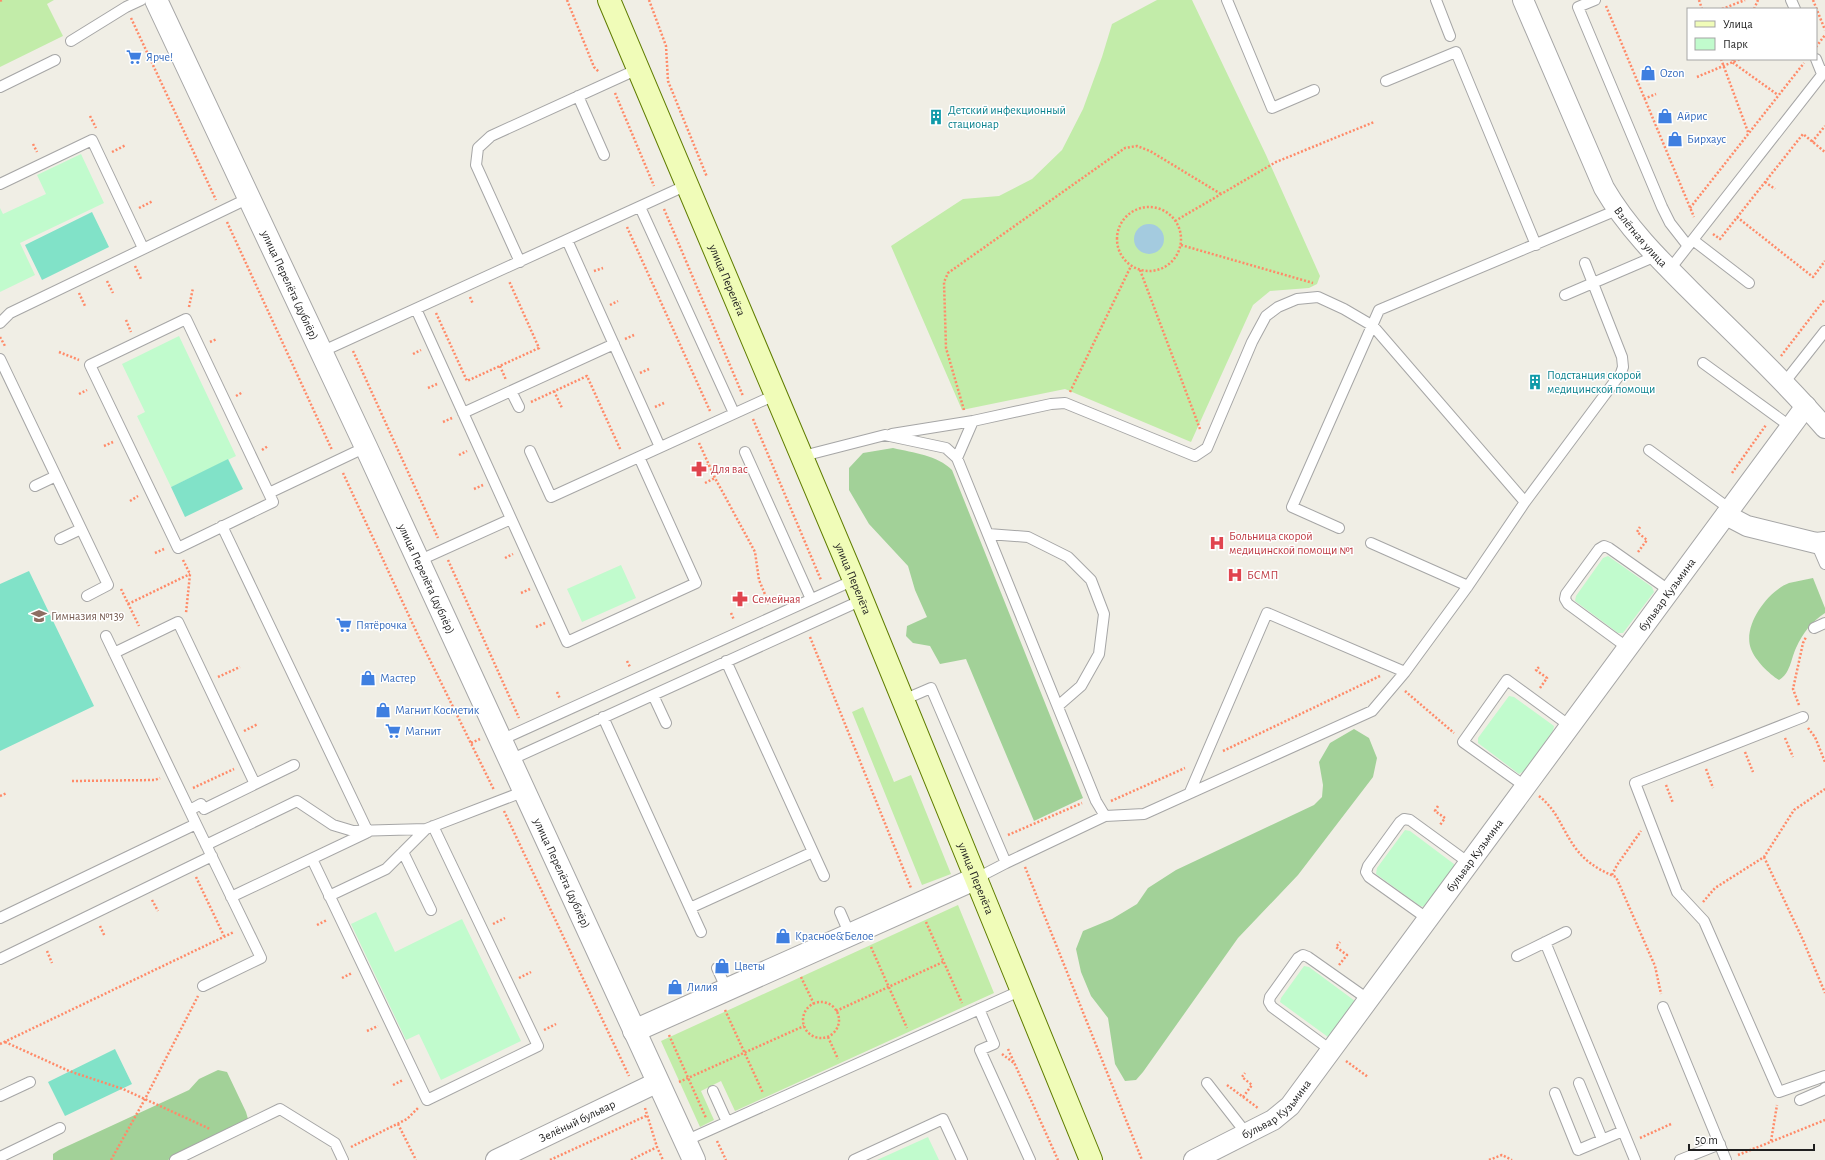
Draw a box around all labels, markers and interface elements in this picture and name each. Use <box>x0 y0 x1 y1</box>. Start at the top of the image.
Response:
legend <box>1687 8 1817 60</box>
text: Улица <box>1723 18 1753 30</box>
text: Парк <box>1723 38 1748 50</box>
supermarket icon: Ярче! <box>125 48 143 66</box>
place label: Ярче! <box>146 51 173 63</box>
shop icon: Ozon <box>1639 64 1657 82</box>
place label: Ozon <box>1660 67 1684 79</box>
place label: Детский инфекционный стационар <box>948 104 1066 130</box>
shop icon: Айрис <box>1656 107 1674 125</box>
building icon: Детский инфекционный стационар <box>927 108 945 126</box>
place label: Айрис <box>1677 110 1708 122</box>
shop icon: Бирхаус <box>1666 130 1684 148</box>
place label: Бирхаус <box>1687 133 1726 146</box>
street label: Взлётная улица <box>1612 205 1670 270</box>
street label: улица Перелёта (дублёр) <box>258 227 321 342</box>
street label: улица Перелёта <box>706 242 748 318</box>
place label: Подстанция скорой медицинской помощи <box>1547 369 1655 395</box>
building icon: Подстанция скорой медицинской помощи <box>1526 373 1544 391</box>
pharmacy icon: Для вас <box>690 460 708 478</box>
place label: Для вас <box>711 463 748 475</box>
street label: улица Перелёта (дублёр) <box>395 521 457 636</box>
place label: Больница скорой медицинской помощи №1 <box>1229 530 1354 556</box>
hospital icon: Больница скорой медицинской помощи №1 <box>1208 534 1226 552</box>
street label: улица Перелёта <box>832 540 874 617</box>
street label: бульвар Кузьмина <box>1636 555 1698 633</box>
hospital icon: БСМП <box>1226 566 1244 584</box>
place label: БСМП <box>1247 569 1278 581</box>
pharmacy icon: Семейная <box>731 590 749 608</box>
place label: Семейная <box>752 593 801 605</box>
school or university icon: Гимназия №139 <box>30 607 48 625</box>
place label: Гимназия №139 <box>51 610 125 622</box>
supermarket icon: Пятёрочка <box>335 616 353 634</box>
place label: Пятёрочка <box>356 619 408 631</box>
shop icon: Мастер <box>359 669 377 687</box>
place label: Мастер <box>380 672 416 684</box>
shop icon: Магнит Косметик <box>374 701 392 719</box>
place label: Магнит Косметик <box>395 704 480 716</box>
supermarket icon: Магнит <box>384 722 402 740</box>
place label: Магнит <box>405 725 442 737</box>
street label: улица Перелёта (дублёр) <box>530 815 593 930</box>
street label: бульвар Кузьмина <box>1444 816 1506 894</box>
street label: улица Перелёта <box>955 840 996 917</box>
shop icon: Красное&Белое <box>774 927 792 945</box>
place label: Красное&Белое <box>795 930 873 942</box>
shop icon: Цветы <box>713 957 731 975</box>
place label: Цветы <box>734 960 765 972</box>
shop icon: Лилия <box>666 978 684 996</box>
place label: Лилия <box>687 981 718 993</box>
street label: бульвар Кузьмина <box>1240 1077 1314 1141</box>
street label: Зелёный бульвар <box>537 1098 617 1144</box>
scale bar <box>1689 1126 1814 1152</box>
text: 50 m <box>1695 1134 1718 1146</box>

